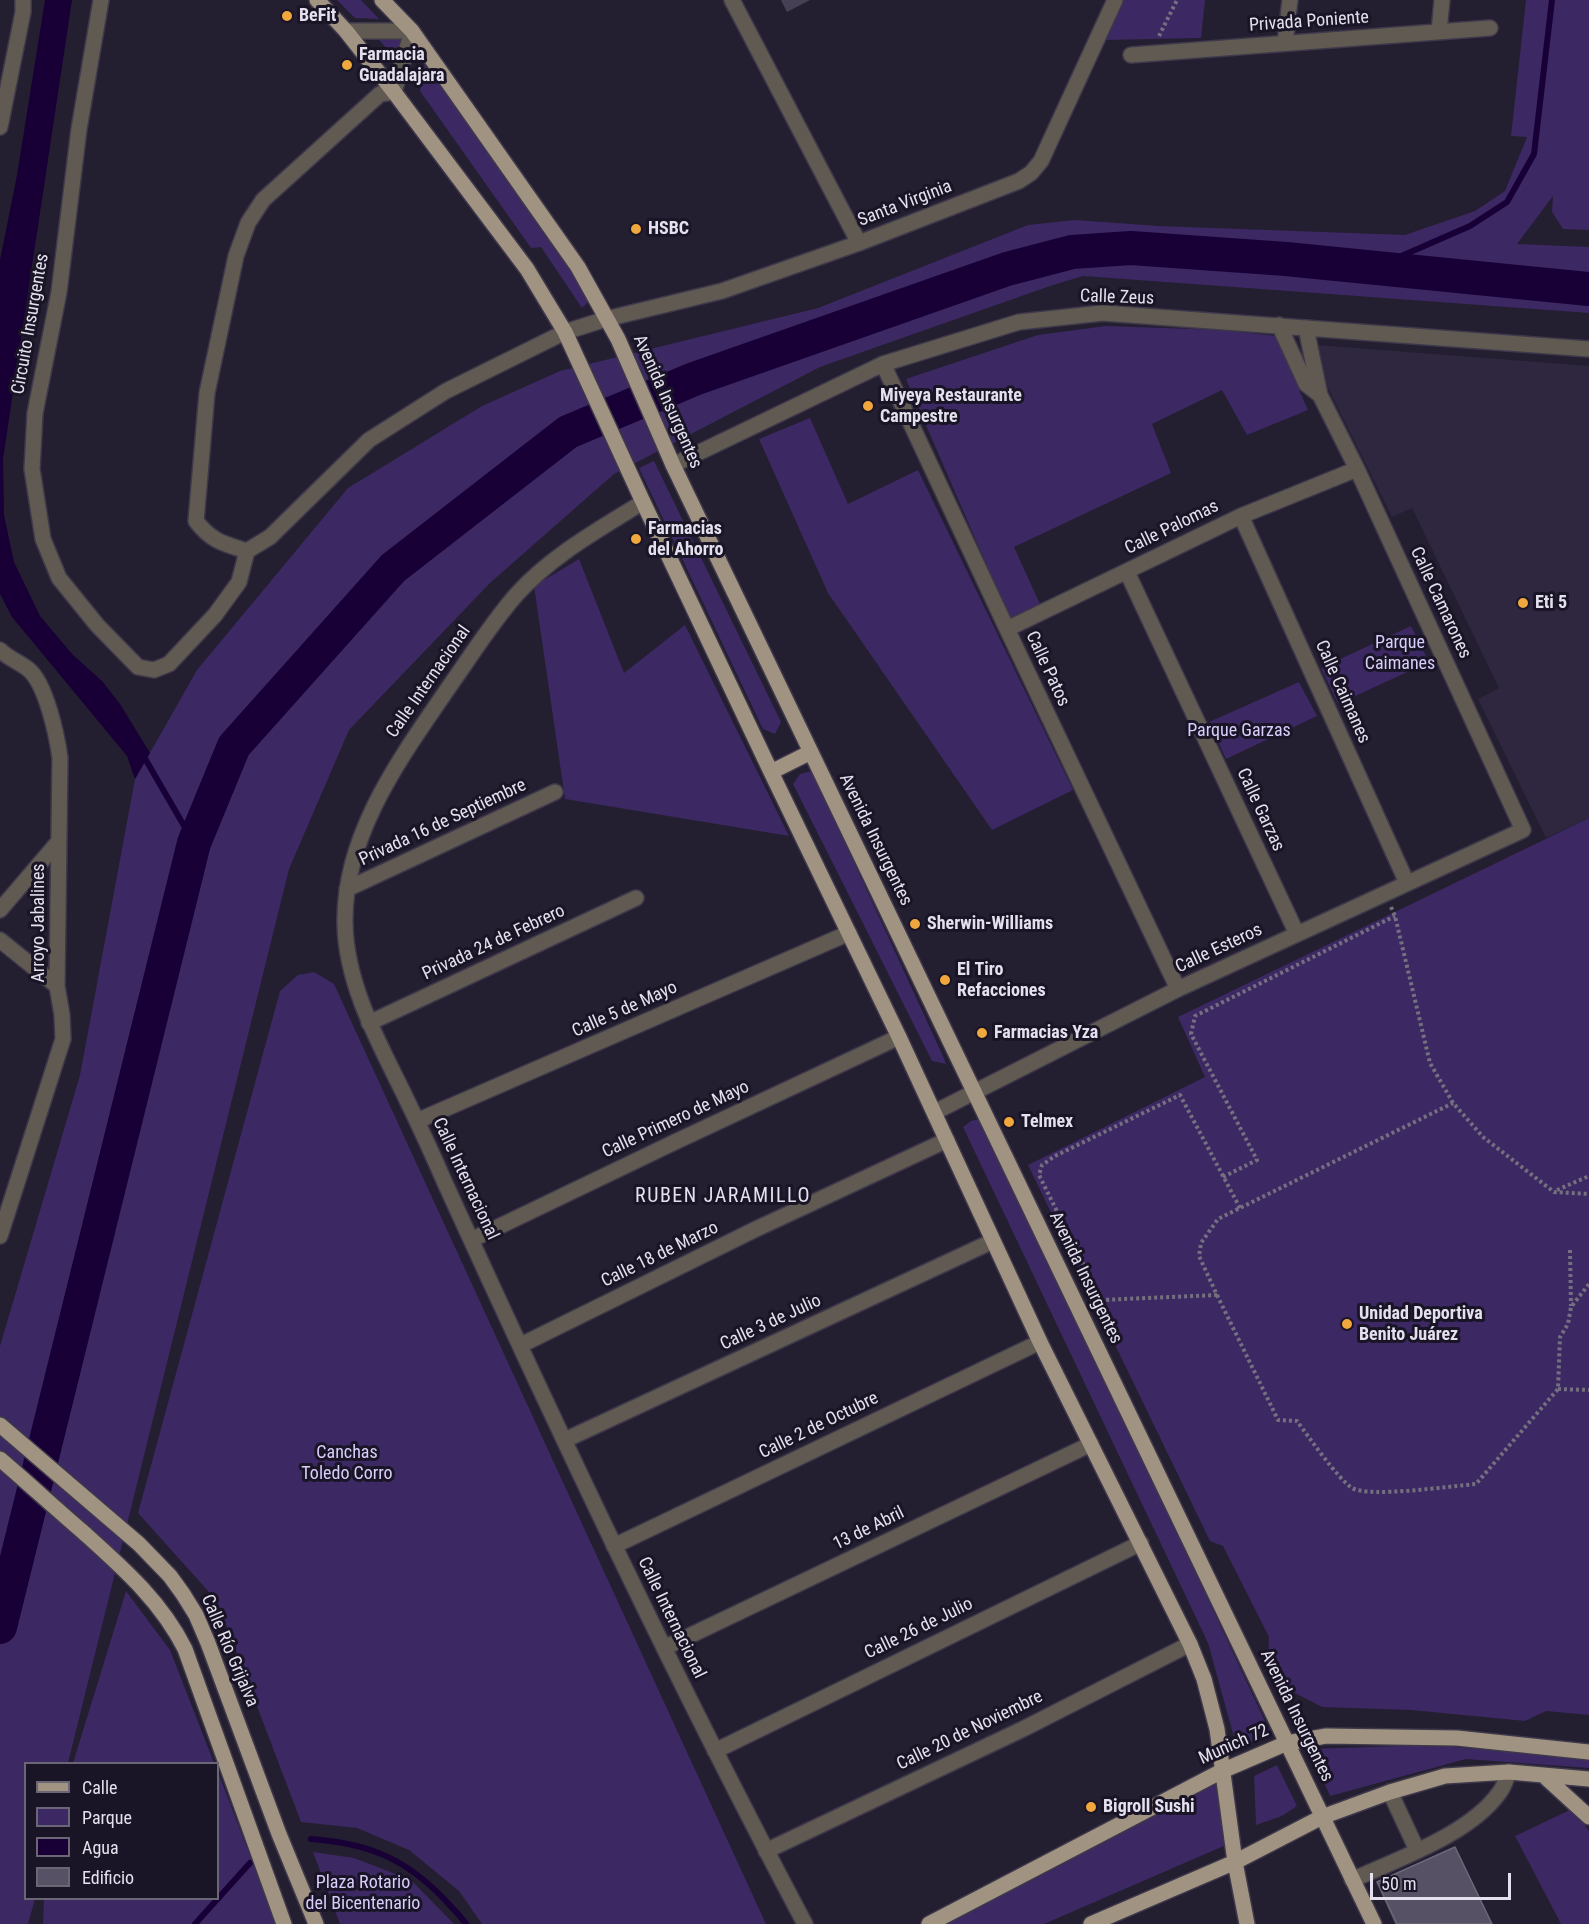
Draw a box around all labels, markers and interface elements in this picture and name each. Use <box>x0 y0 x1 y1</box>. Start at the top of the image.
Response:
place label: BeFit <box>299 5 336 27</box>
street label: Privada Poniente <box>1248 7 1370 37</box>
marker: BeFit <box>280 9 294 23</box>
place label: Farmacia Guadalajara <box>359 44 444 86</box>
marker: Farmacia Guadalajara <box>340 58 354 72</box>
street label: Santa Virginia <box>855 176 955 232</box>
place label: HSBC <box>648 218 689 240</box>
marker: HSBC <box>629 222 643 236</box>
street label: Circuito Insurgentes <box>8 252 54 396</box>
street label: Calle Zeus <box>1080 286 1154 310</box>
street label: Avenida Insurgentes <box>628 332 706 472</box>
place label: Miyeya Restaurante Campestre <box>880 385 1022 428</box>
marker: Miyeya Restaurante Campestre <box>861 399 875 413</box>
street label: Calle Palomas <box>1122 496 1222 560</box>
place label: Farmacias del Ahorro <box>648 518 723 560</box>
marker: Farmacias del Ahorro <box>629 532 643 546</box>
street label: Calle Camarones <box>1405 544 1475 662</box>
place label: Eti 5 <box>1535 592 1567 614</box>
marker: Eti 5 <box>1516 596 1530 610</box>
street label: Calle Internacional <box>382 622 476 742</box>
street label: Calle Patos <box>1020 628 1074 710</box>
park label: Parque Caimanes <box>1365 632 1435 674</box>
street label: Calle Caimanes <box>1310 637 1374 747</box>
park label: Parque Garzas <box>1187 720 1291 742</box>
street label: Calle Garzas <box>1231 765 1289 855</box>
street label: Avenida Insurgentes <box>834 771 916 909</box>
street label: Privada 16 de Septiembre <box>356 775 530 871</box>
street label: Arroyo Jabalines <box>28 863 50 983</box>
street label: Privada 24 de Febrero <box>419 901 569 985</box>
place label: Sherwin-Williams <box>927 913 1053 935</box>
marker: Sherwin-Williams <box>908 917 922 931</box>
street label: Calle Esteros <box>1172 920 1266 978</box>
place label: El Tiro Refacciones <box>957 959 1046 1002</box>
marker: El Tiro Refacciones <box>938 973 952 987</box>
street label: Calle 5 de Mayo <box>569 977 681 1043</box>
place label: Farmacias Yza <box>994 1022 1098 1044</box>
marker: Farmacias Yza <box>975 1026 989 1040</box>
street label: Calle Primero de Mayo <box>599 1076 753 1164</box>
place label: Telmex <box>1021 1111 1073 1133</box>
street label: Calle Internacional <box>427 1114 503 1244</box>
marker: Telmex <box>1002 1115 1016 1129</box>
district label: RUBEN JARAMILLO <box>635 1185 811 1209</box>
street label: Avenida Insurgentes <box>1044 1209 1126 1347</box>
street label: Calle 18 de Marzo <box>598 1217 722 1293</box>
street label: Calle 3 de Julio <box>717 1290 825 1356</box>
place label: Unidad Deportiva Benito Juárez <box>1359 1303 1483 1346</box>
marker: Unidad Deportiva Benito Juárez <box>1340 1317 1354 1331</box>
street label: Calle 2 de Octubre <box>756 1388 882 1464</box>
park label: Canchas Toledo Corro <box>301 1442 393 1484</box>
street label: 13 de Abril <box>830 1503 908 1555</box>
street label: Calle Internacional <box>632 1554 710 1682</box>
street label: Calle Río Grijalva <box>196 1592 262 1710</box>
street label: Calle 26 de Julio <box>861 1593 977 1665</box>
street label: Avenida Insurgentes <box>1255 1647 1337 1785</box>
street label: Calle 20 de Noviembre <box>894 1686 1046 1776</box>
street label: Munich 72 <box>1196 1720 1272 1770</box>
legend <box>24 1762 219 1900</box>
text: Calle <box>82 1777 118 1798</box>
place label: Bigroll Sushi <box>1103 1796 1195 1818</box>
marker: Bigroll Sushi <box>1084 1800 1098 1814</box>
text: Parque <box>82 1807 132 1828</box>
text: Agua <box>82 1837 119 1858</box>
scale bar <box>1373 1861 1514 1899</box>
text: Edificio <box>82 1867 134 1888</box>
park label: Plaza Rotario del Bicentenario <box>306 1872 420 1914</box>
text: 50 m <box>1381 1873 1416 1894</box>

